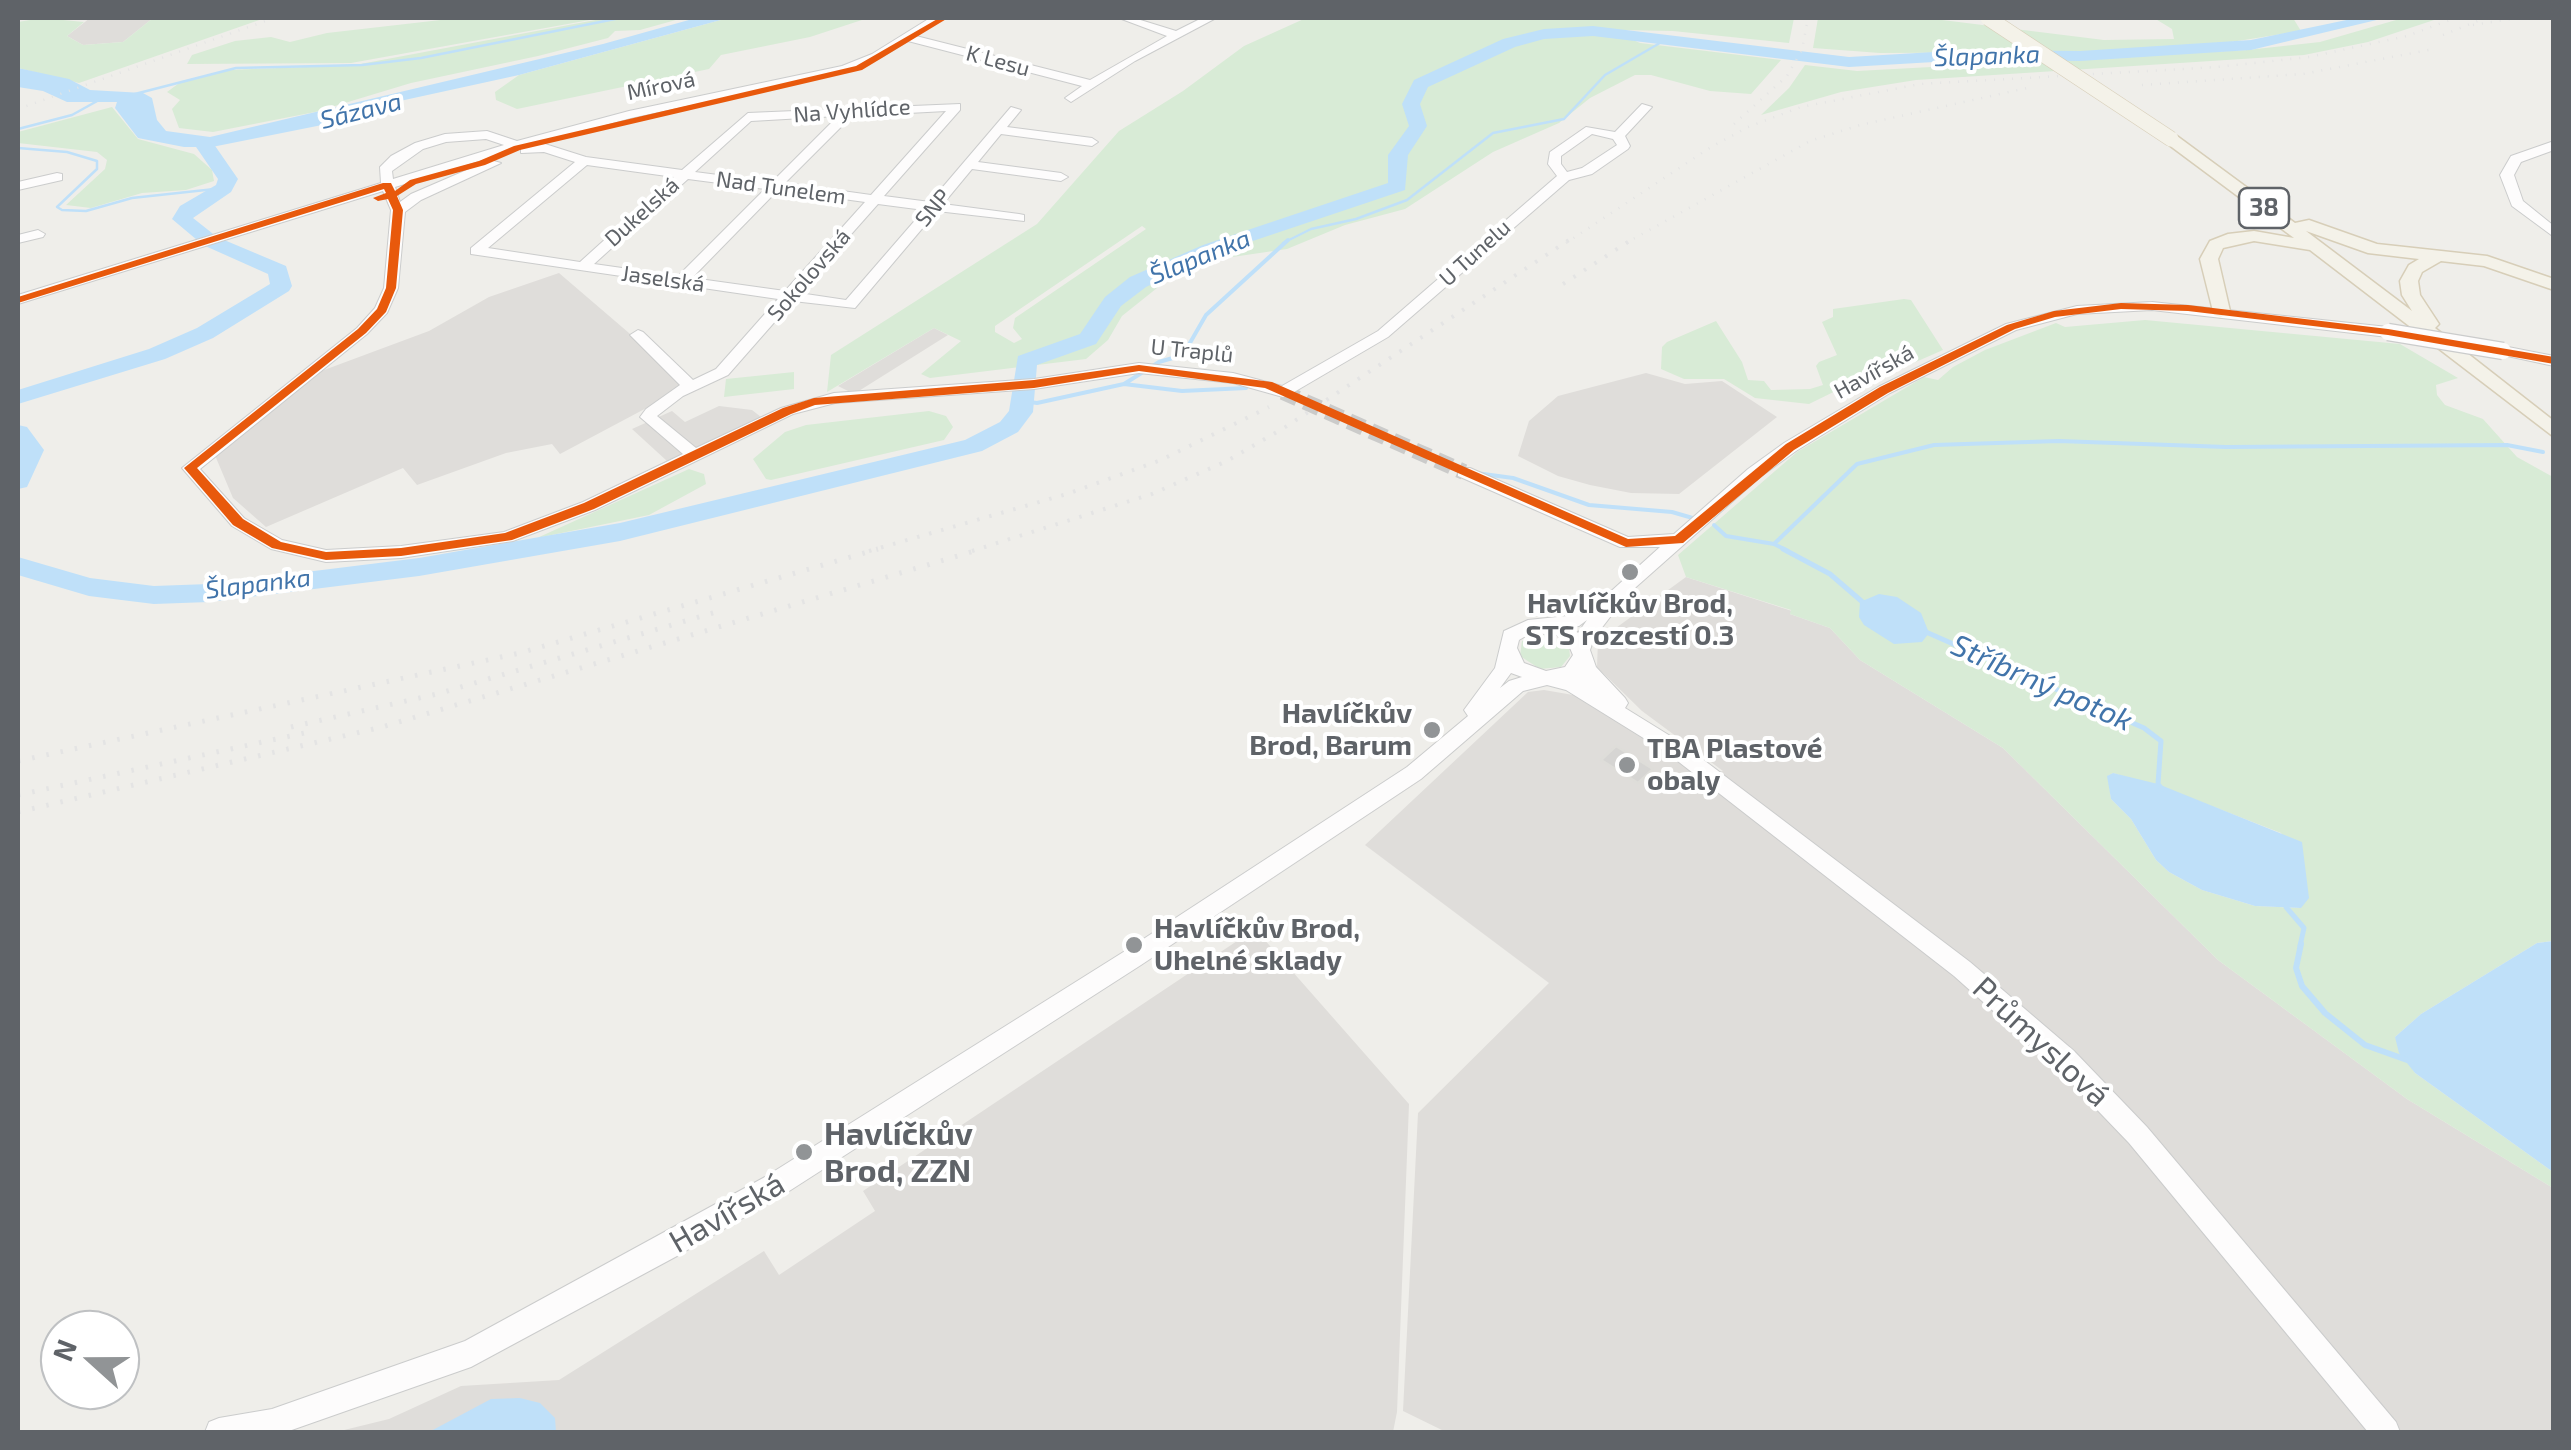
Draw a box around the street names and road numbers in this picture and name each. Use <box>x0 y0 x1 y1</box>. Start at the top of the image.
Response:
street label: K Lesu <box>963 40 1033 82</box>
street label: Mírová <box>624 66 698 106</box>
street label: Na Vyhlídce <box>793 94 911 128</box>
street label: Nad Tunelem <box>714 166 848 210</box>
street label: Dukelská <box>599 172 685 252</box>
street label: SNP <box>910 184 956 232</box>
road number: 38 <box>2239 188 2289 228</box>
street label: U Tunelu <box>1434 214 1516 292</box>
street label: Sokolovská <box>762 224 856 326</box>
street label: Jaselská <box>620 260 706 298</box>
street label: U Traplů <box>1149 334 1235 368</box>
street label: Havířská <box>1829 339 1919 405</box>
street label: Průmyslová <box>1965 969 2117 1115</box>
street label: Havířská <box>662 1165 792 1261</box>

